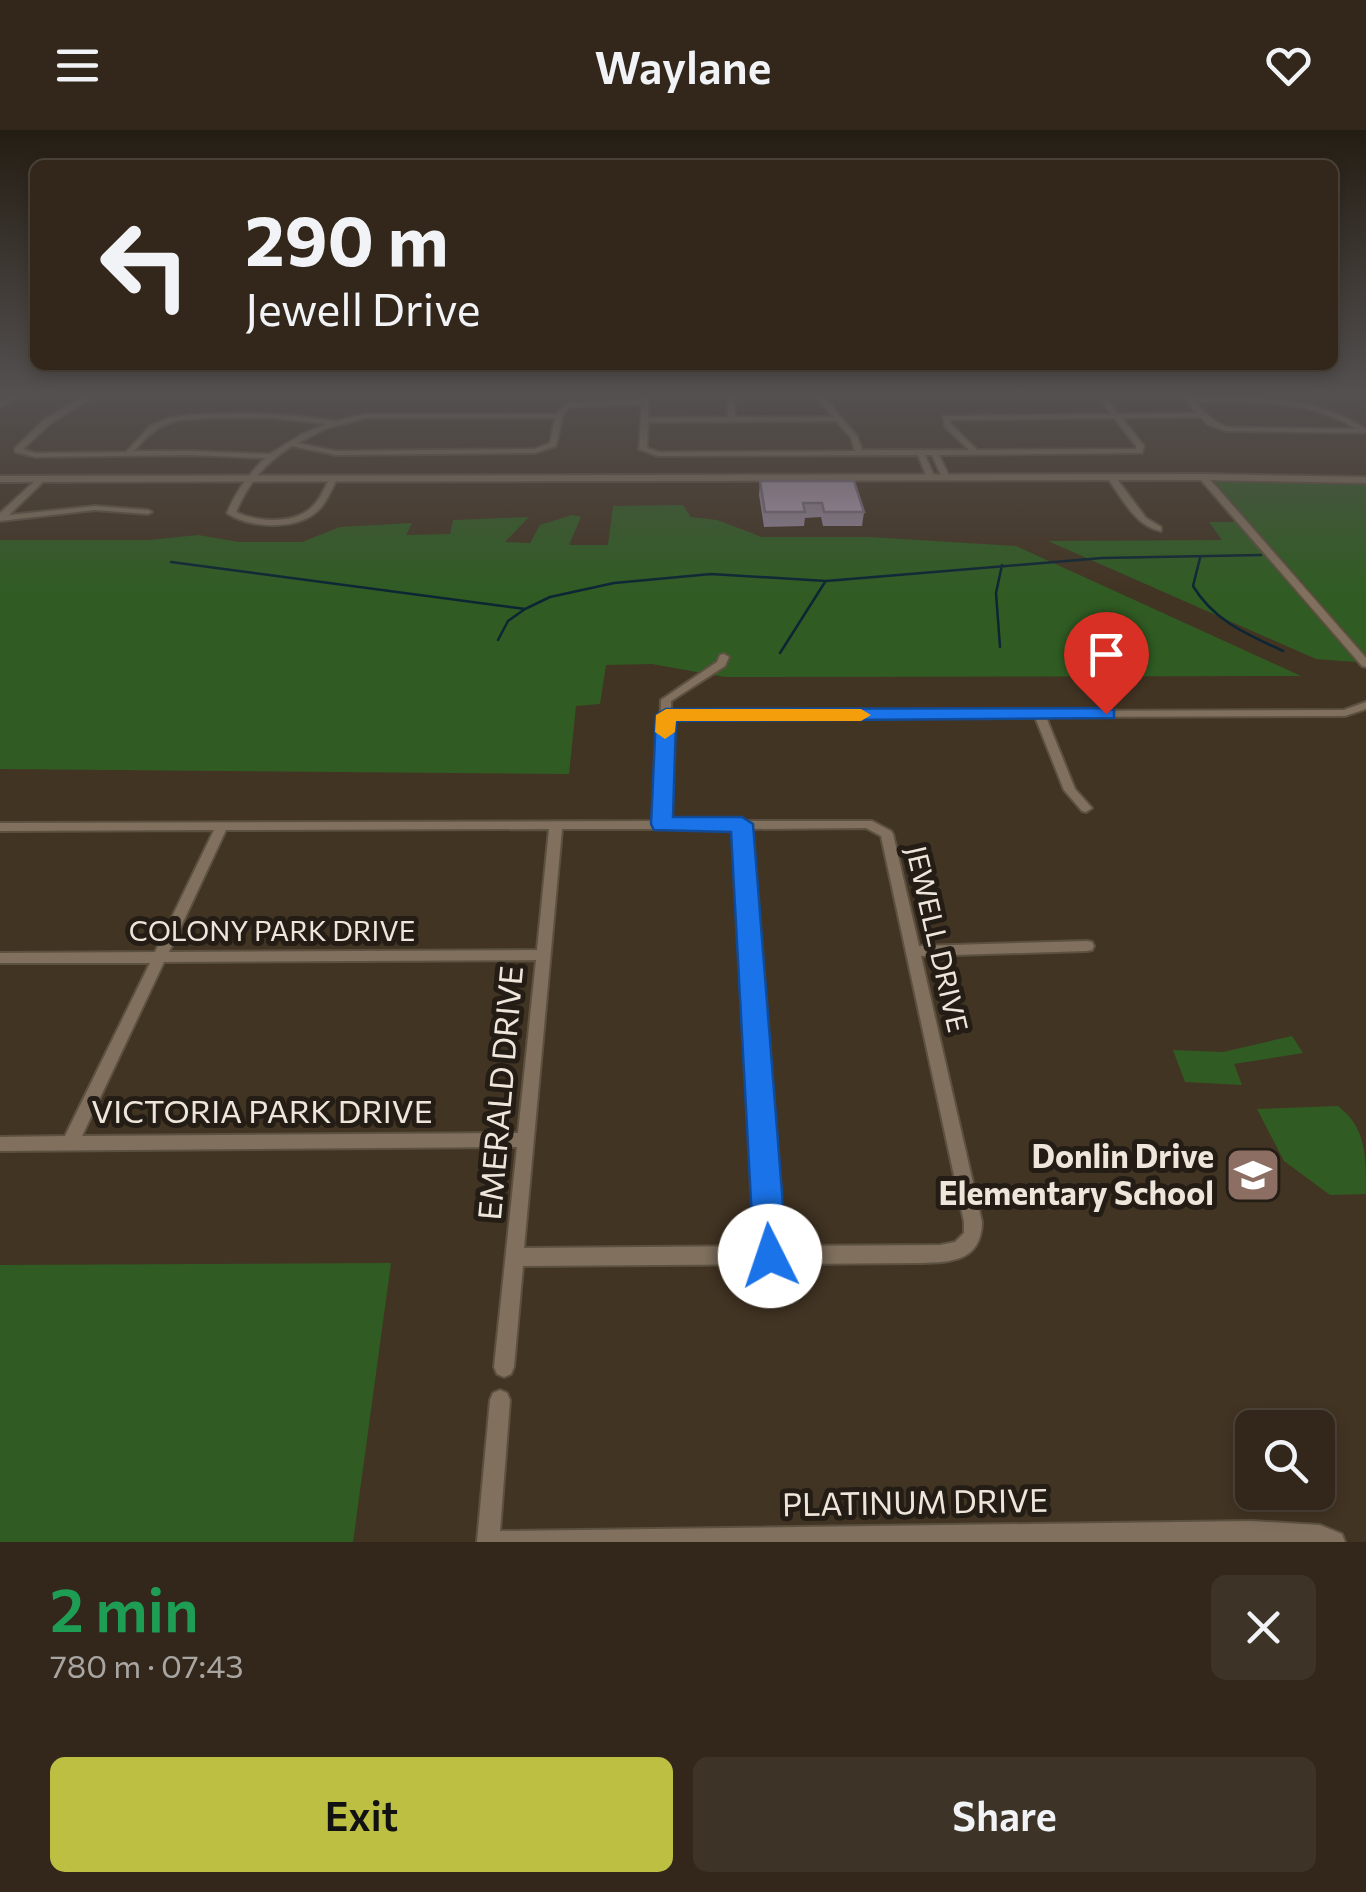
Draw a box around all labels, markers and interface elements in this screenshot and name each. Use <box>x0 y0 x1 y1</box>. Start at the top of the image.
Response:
icon: menu <box>50 38 105 93</box>
text: Waylane <box>594 38 772 93</box>
icon: heart <box>1261 38 1316 93</box>
text: 290 m <box>245 195 449 280</box>
icon: left <box>80 200 210 330</box>
text: Jewell Drive <box>245 280 480 335</box>
pin <box>1064 612 1149 715</box>
icon: arrive <box>1079 627 1134 682</box>
street label: JEWELL DRIVE <box>900 842 976 1035</box>
street label: COLONY PARK DRIVE <box>129 913 415 947</box>
street label: EMERALD DRIVE <box>468 964 530 1222</box>
street label: VICTORIA PARK DRIVE <box>91 1090 433 1130</box>
place label: Donlin Drive Elementary School <box>939 1135 1214 1212</box>
school or university icon: Donlin Drive Elementary School <box>1223 1145 1283 1205</box>
position arrow <box>718 1204 822 1308</box>
map controls <box>1235 1410 1335 1510</box>
button: search <box>1235 1410 1335 1510</box>
street label: PLATINUM DRIVE <box>782 1479 1048 1523</box>
text: 2 min <box>50 1571 199 1644</box>
button: close <box>1211 1575 1316 1680</box>
text: 780 m · 07:43 <box>50 1645 244 1685</box>
button: Exit <box>50 1757 673 1872</box>
button: Share <box>693 1757 1316 1872</box>

